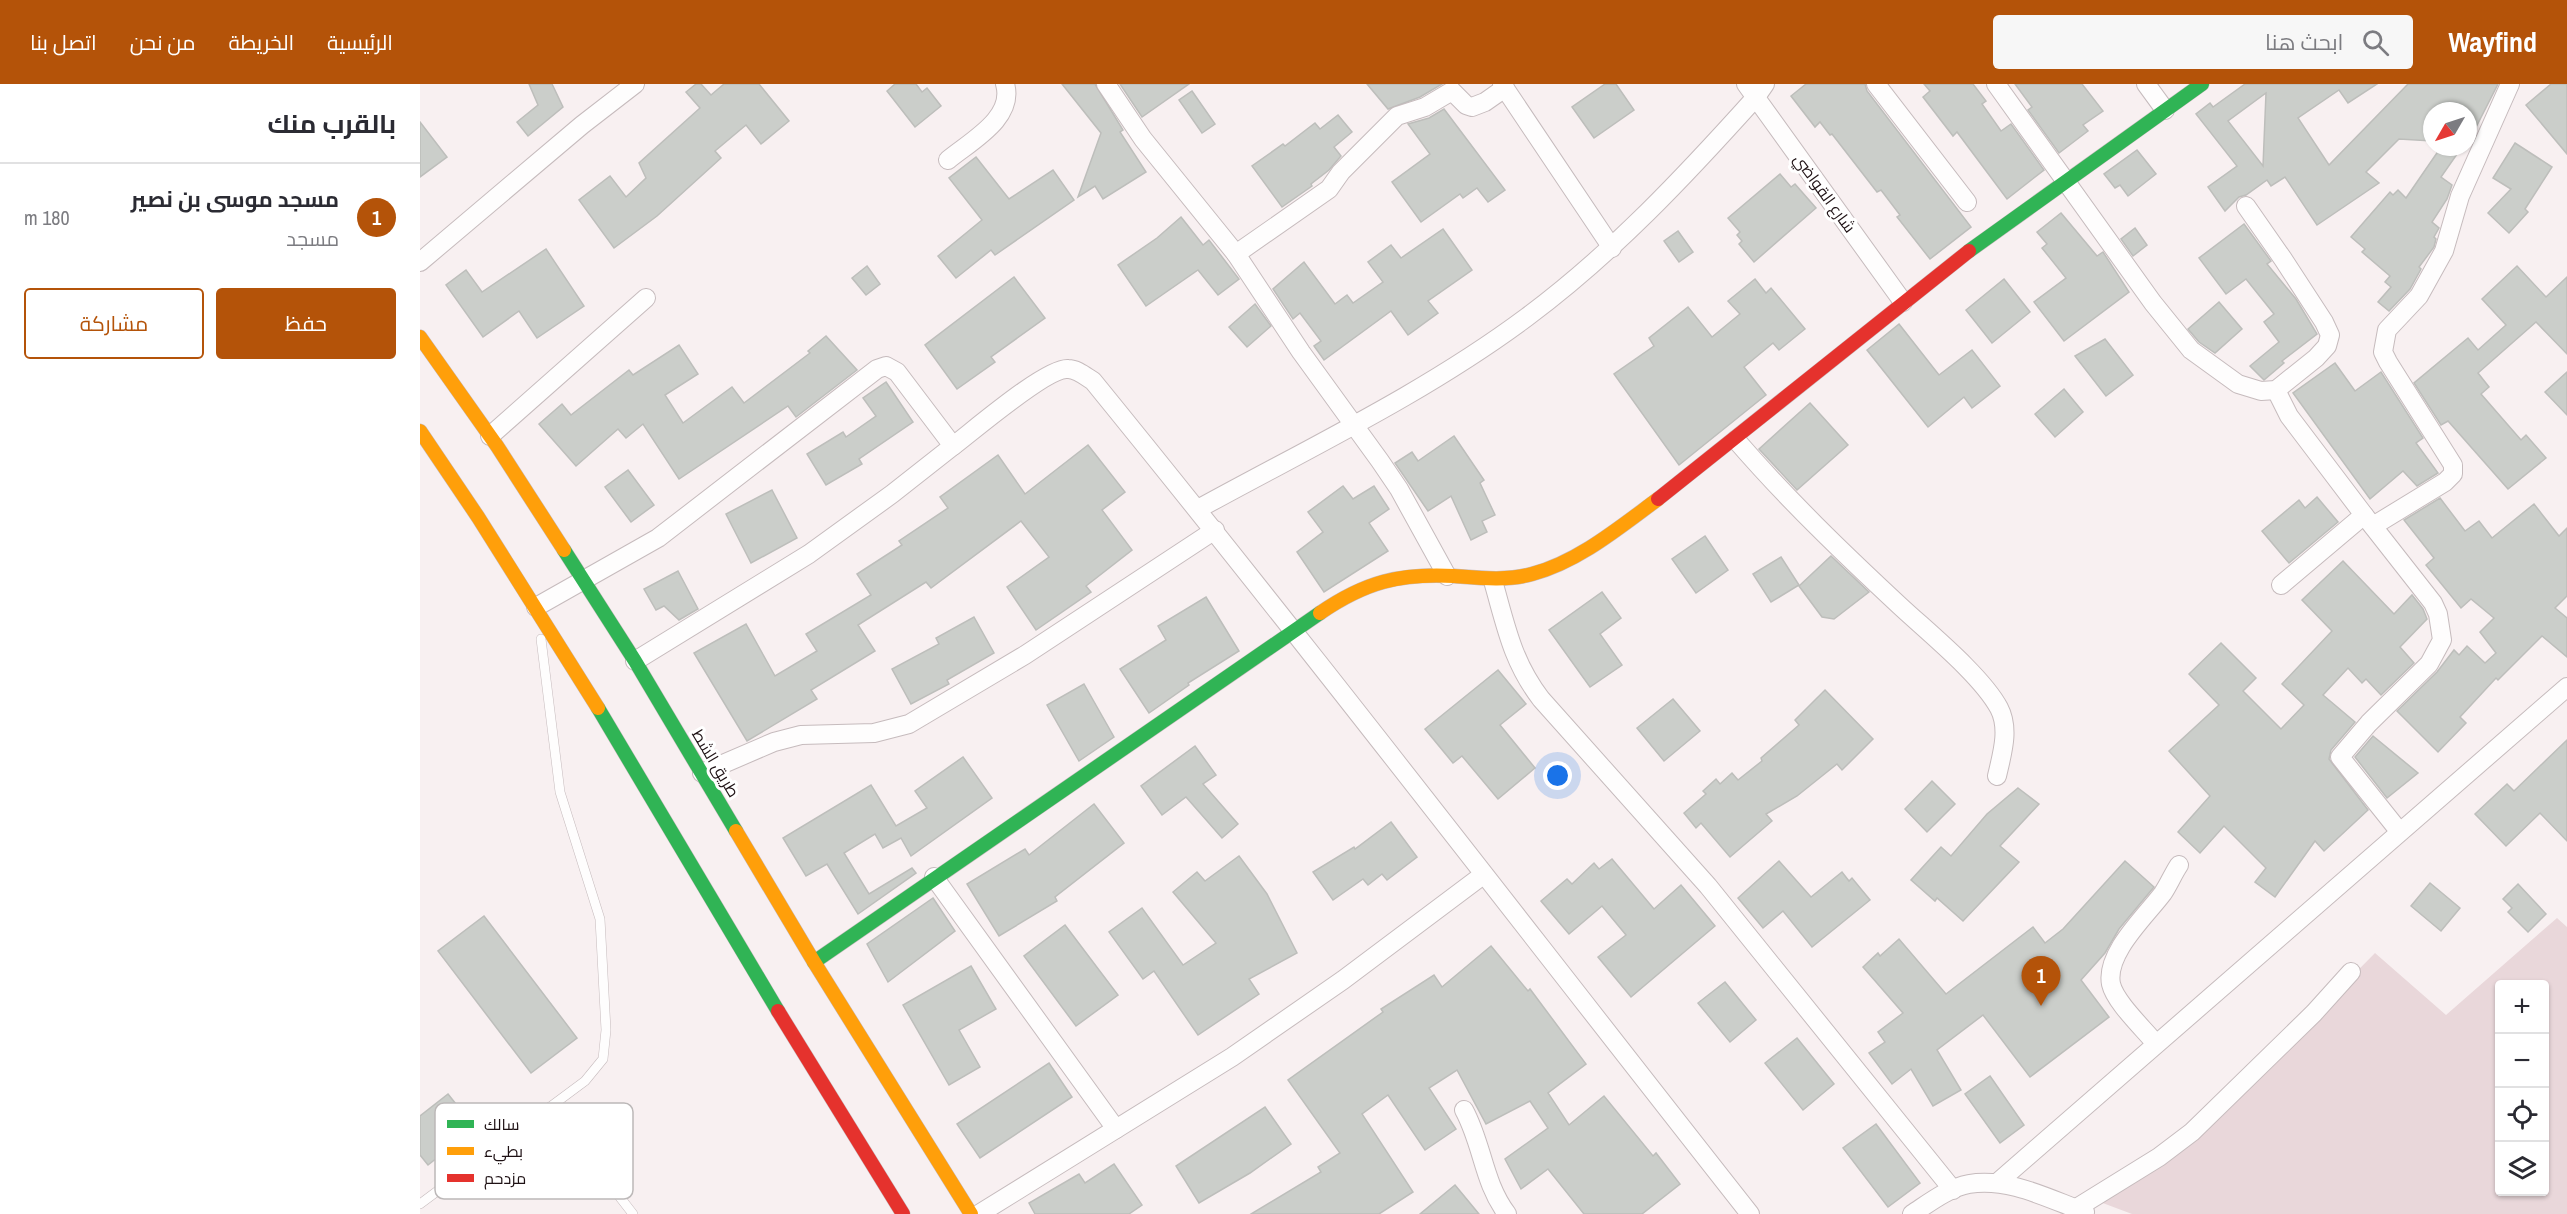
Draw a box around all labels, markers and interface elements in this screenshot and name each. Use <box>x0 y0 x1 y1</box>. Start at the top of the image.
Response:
search box <box>1993 15 2413 69</box>
text: Wayfind <box>2449 23 2537 61</box>
icon: search <box>2359 26 2392 59</box>
text: ابحث هنا <box>2265 27 2344 57</box>
text: اتصل بنا <box>30 28 97 57</box>
text: من نحن <box>130 28 196 57</box>
text: الخريطة <box>229 28 294 57</box>
text: الرئيسية <box>327 28 393 57</box>
north arrow <box>2423 102 2477 156</box>
text: بالقرب منك <box>267 106 396 141</box>
street label: شارع القواضي <box>1787 149 1861 238</box>
text: مسجد موسى بن نصير <box>131 184 339 214</box>
text: 180 m <box>24 204 70 231</box>
text: 1 <box>372 204 381 231</box>
text: مسجد <box>286 225 339 252</box>
button: مشاركة <box>24 288 204 359</box>
button: حفظ <box>216 288 396 359</box>
street label: طريق الشط <box>687 725 745 801</box>
your location <box>1543 761 1572 790</box>
pin: 1 <box>2022 956 2060 1006</box>
map controls <box>2495 980 2549 1196</box>
button: + <box>2495 980 2549 1034</box>
button: − <box>2495 1034 2549 1088</box>
button: locate <box>2495 1088 2549 1142</box>
legend <box>435 1103 633 1199</box>
text: سالك <box>484 1113 519 1135</box>
text: بطيء <box>484 1140 523 1165</box>
button: layers <box>2495 1142 2549 1196</box>
text: مزدحم <box>484 1167 526 1190</box>

